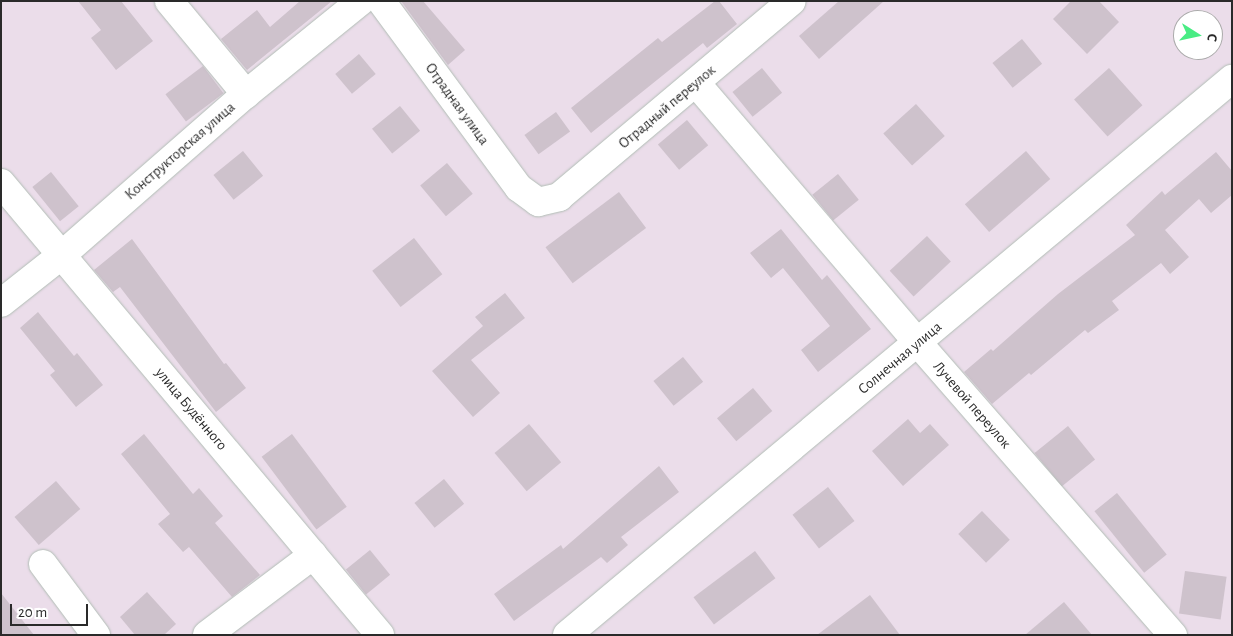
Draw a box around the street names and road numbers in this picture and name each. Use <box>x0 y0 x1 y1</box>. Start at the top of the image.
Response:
street label: Отрадная улица <box>421 59 493 149</box>
street label: Отрадный переулок <box>615 61 719 153</box>
street label: Конструкторская улица <box>121 98 239 204</box>
street label: Солнечная улица <box>854 318 946 398</box>
street label: Лучевой переулок <box>929 358 1015 452</box>
street label: улица Будённого <box>151 364 231 454</box>

